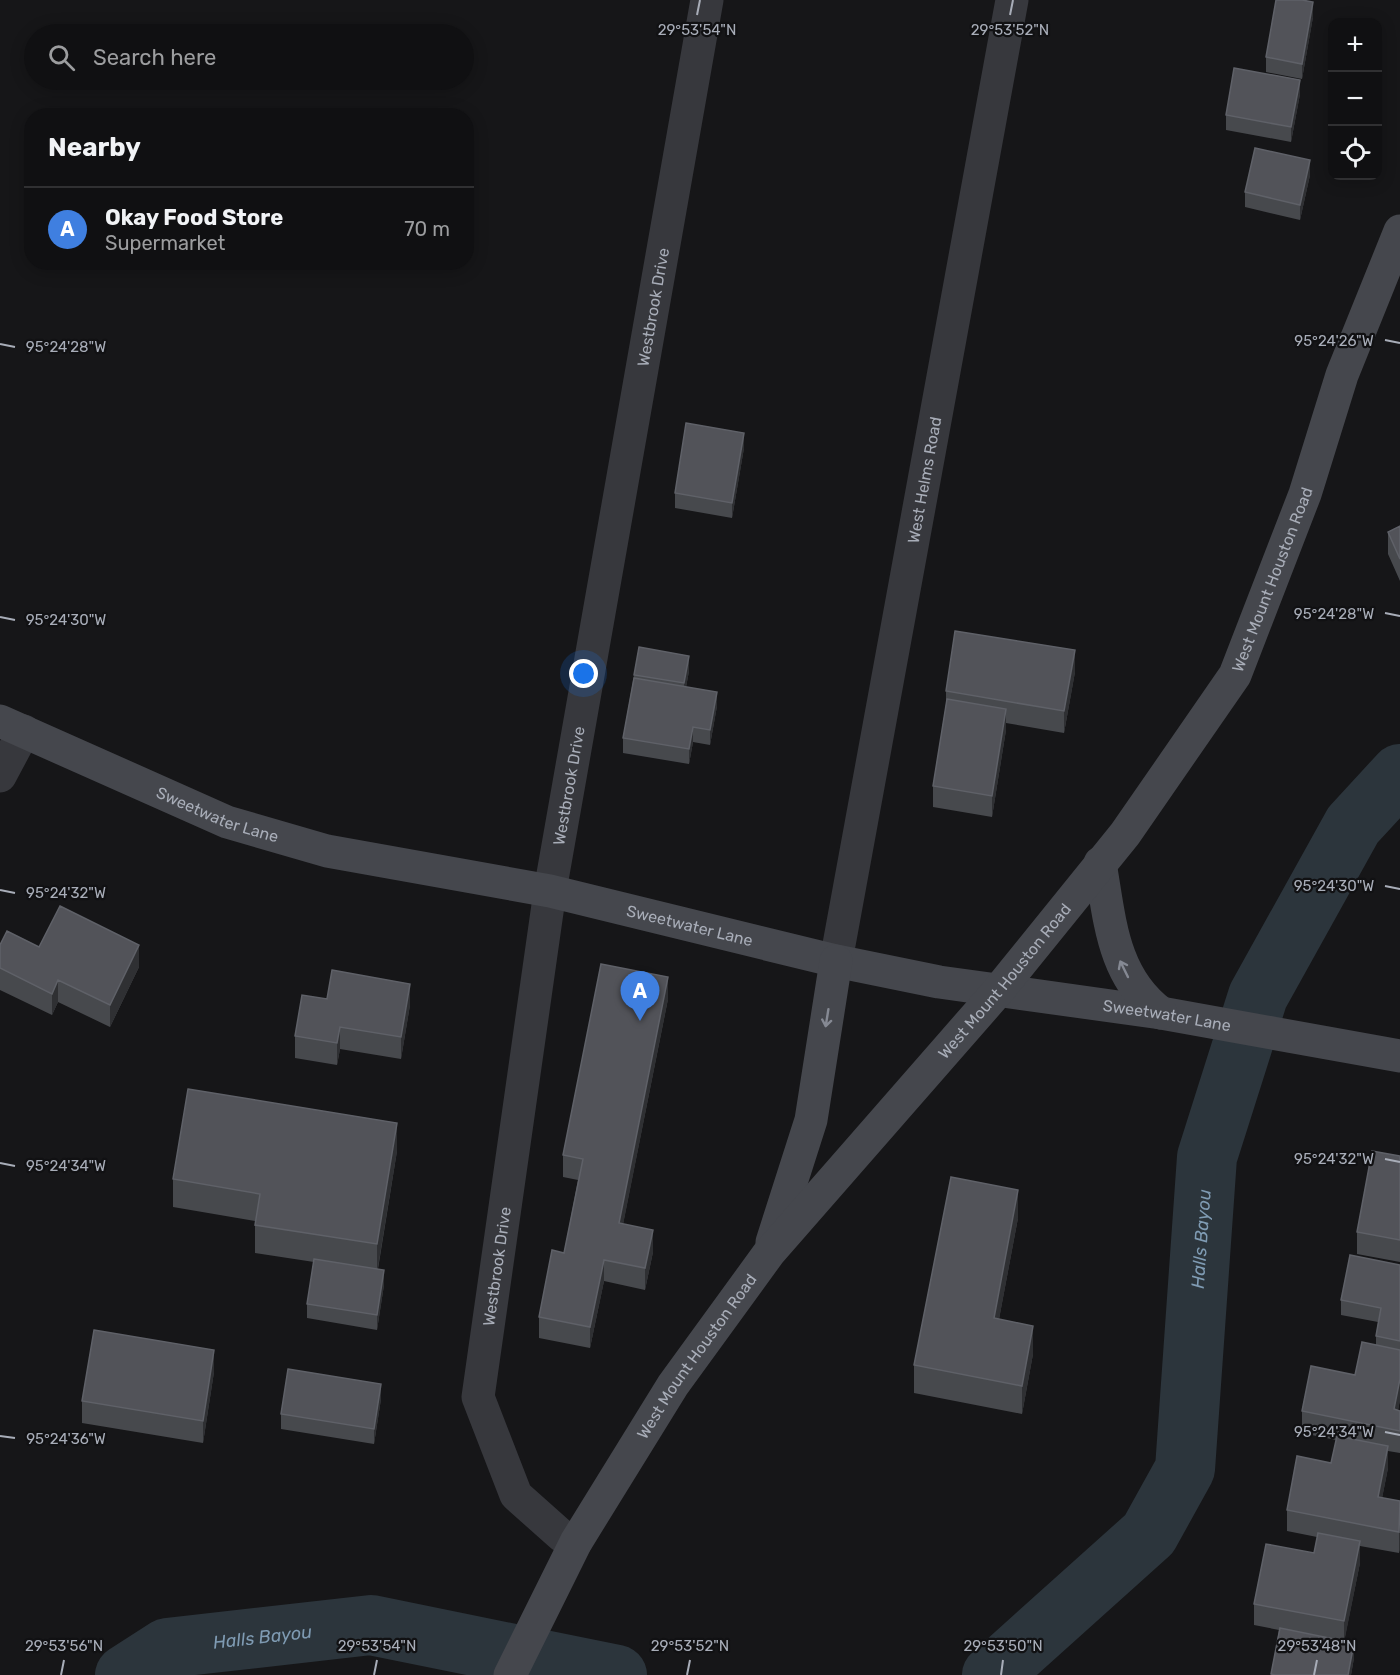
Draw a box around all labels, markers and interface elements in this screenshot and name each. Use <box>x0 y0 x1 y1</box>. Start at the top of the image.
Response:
map controls <box>1328 18 1382 180</box>
button: + <box>1328 18 1382 72</box>
text: 29°53'54"N <box>658 21 736 39</box>
text: 29°53'52"N <box>971 21 1049 39</box>
search box <box>24 24 474 90</box>
icon: search <box>45 41 78 74</box>
text: Search here <box>93 44 216 71</box>
button: − <box>1328 72 1382 126</box>
button: locate <box>1328 126 1382 180</box>
text: Nearby <box>48 132 141 163</box>
text: Okay Food Store <box>105 204 283 231</box>
text: A <box>60 217 75 241</box>
text: 70 m <box>404 217 450 241</box>
text: Supermarket <box>105 231 225 255</box>
street label: Westbrook Drive <box>634 246 673 368</box>
text: 95°24'26"W <box>1294 332 1374 350</box>
text: 95°24'28"W <box>26 338 106 356</box>
street label: West Helms Road <box>904 415 945 545</box>
street label: West Mount Houston Road <box>1228 485 1317 675</box>
text: 95°24'28"W <box>1294 605 1374 623</box>
text: 95°24'30"W <box>26 611 106 629</box>
your location <box>569 659 598 688</box>
street label: Westbrook Drive <box>549 725 589 847</box>
street label: Sweetwater Lane <box>153 783 281 846</box>
text: 95°24'30"W <box>1294 877 1374 895</box>
text: 95°24'32"W <box>26 884 106 902</box>
street label: West Mount Houston Road <box>934 900 1075 1063</box>
street label: Sweetwater Lane <box>624 901 755 950</box>
one-way arrow <box>1118 961 1130 979</box>
pin: A <box>620 972 660 1021</box>
street label: Sweetwater Lane <box>1102 996 1232 1035</box>
one-way arrow <box>821 1008 832 1028</box>
text: 95°24'32"W <box>1294 1150 1374 1168</box>
text: 95°24'34"W <box>26 1157 106 1175</box>
water label: Halls Bayou <box>1187 1188 1216 1289</box>
street label: Westbrook Drive <box>479 1205 515 1327</box>
street label: West Mount Houston Road <box>633 1270 761 1442</box>
text: 95°24'34"W <box>1294 1423 1374 1441</box>
text: 95°24'36"W <box>26 1430 106 1448</box>
water label: Halls Bayou <box>212 1621 313 1654</box>
text: 29°53'56"N <box>25 1637 103 1655</box>
text: 29°53'54"N <box>338 1637 416 1655</box>
text: 29°53'52"N <box>651 1637 729 1655</box>
text: 29°53'50"N <box>963 1637 1043 1655</box>
text: 29°53'48"N <box>1278 1637 1356 1655</box>

